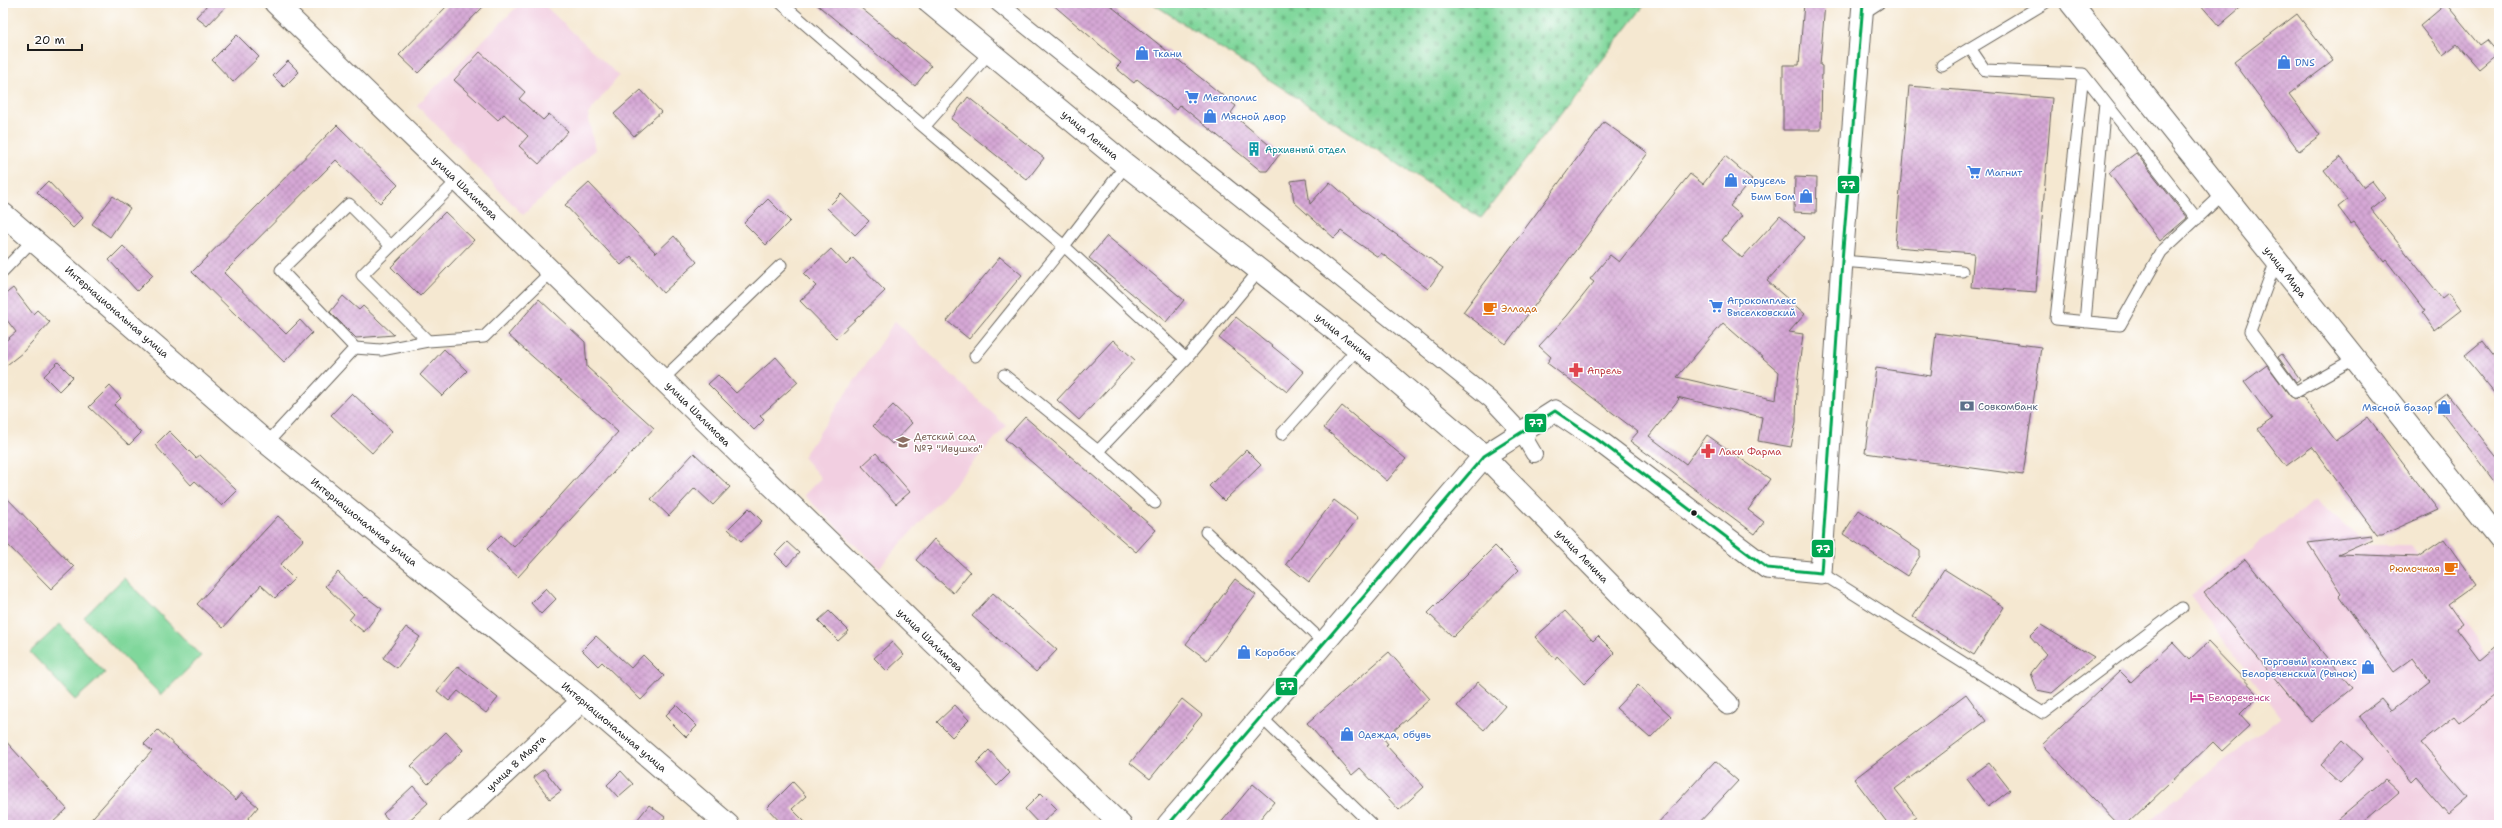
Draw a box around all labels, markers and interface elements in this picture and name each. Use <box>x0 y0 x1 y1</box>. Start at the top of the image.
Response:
scale bar <box>28 26 82 52</box>
text: 20 m <box>34 32 65 48</box>
shop icon: Ткани <box>1134 45 1150 61</box>
place label: Ткани <box>1153 47 1183 60</box>
shop icon: DNS <box>2276 54 2292 70</box>
place label: DNS <box>2295 56 2315 69</box>
supermarket icon: Мегаполис <box>1184 89 1200 105</box>
place label: Мегаполис <box>1203 91 1257 104</box>
street label: улица Ленина <box>1059 107 1122 163</box>
shop icon: Мясной двор <box>1202 108 1218 124</box>
place label: Мясной двор <box>1221 110 1287 123</box>
building icon: Архивный отдел <box>1246 141 1262 157</box>
place label: Архивный отдел <box>1265 143 1346 156</box>
street label: улица Шалимова <box>429 153 501 223</box>
supermarket icon: Магнит <box>1966 164 1982 180</box>
place label: Магнит <box>1985 166 2023 179</box>
shop icon: карусель <box>1723 172 1739 188</box>
place label: карусель <box>1742 174 1786 187</box>
line badge: 77 <box>1837 175 1860 194</box>
text: 77 <box>1840 178 1856 193</box>
shop icon: Бим Бом <box>1798 188 1814 204</box>
place label: Бим Бом <box>1751 190 1795 203</box>
street label: улица Мира <box>2261 244 2310 301</box>
street label: Интернациональная улица <box>62 263 172 361</box>
place label: Агрокомплекс Выселковский <box>1727 294 1796 319</box>
supermarket icon: Агрокомплекс Выселковский <box>1708 298 1724 314</box>
cafe icon: Эллада <box>1482 300 1498 316</box>
place label: Эллада <box>1501 302 1538 315</box>
street label: улица Ленина <box>1313 310 1376 365</box>
pharmacy icon: Апрель <box>1568 362 1584 378</box>
place label: Апрель <box>1587 364 1622 377</box>
street label: улица Шалимова <box>663 379 734 450</box>
bank icon: Совкомбанк <box>1959 398 1975 414</box>
shop icon: Мясной базар <box>2436 399 2452 415</box>
place label: Совкомбанк <box>1978 400 2038 413</box>
place label: Мясной базар <box>2362 401 2433 414</box>
line badge: 77 <box>1524 413 1547 433</box>
text: 77 <box>1528 416 1544 431</box>
place label: Детский сад №7 "Ивушка" <box>914 430 983 455</box>
school or university icon: Детский сад №7 "Ивушка" <box>895 434 911 450</box>
pharmacy icon: Лаки Фарма <box>1700 443 1716 459</box>
place label: Лаки Фарма <box>1719 445 1782 458</box>
street label: Интернациональная улица <box>308 475 421 570</box>
unlabelled marker <box>1689 508 1699 518</box>
street label: улица Ленина <box>1553 526 1612 586</box>
line badge: 77 <box>1811 539 1834 558</box>
text: 77 <box>1815 542 1831 557</box>
cafe icon: Рюмочная <box>2443 560 2459 576</box>
place label: Рюмочная <box>2389 562 2440 575</box>
street label: улица Шалимова <box>894 605 966 675</box>
shop icon: Коробок <box>1236 644 1252 660</box>
place label: Коробок <box>1255 646 1297 659</box>
place label: Торговый комплекс Белореченский (Рынок) <box>2242 655 2357 680</box>
shop icon: Торговый комплекс Белореченский (Рынок) <box>2360 659 2376 675</box>
line badge: 77 <box>1275 677 1298 696</box>
street label: Интернациональная улица <box>559 679 670 775</box>
text: 77 <box>1279 679 1295 694</box>
hotel icon: Белореченск <box>2189 689 2205 705</box>
place label: Белореченск <box>2208 691 2270 704</box>
shop icon: Одежда, обувь <box>1339 726 1355 742</box>
place label: Одежда, обувь <box>1358 728 1431 741</box>
street label: улица 8 Марта <box>484 732 549 794</box>

